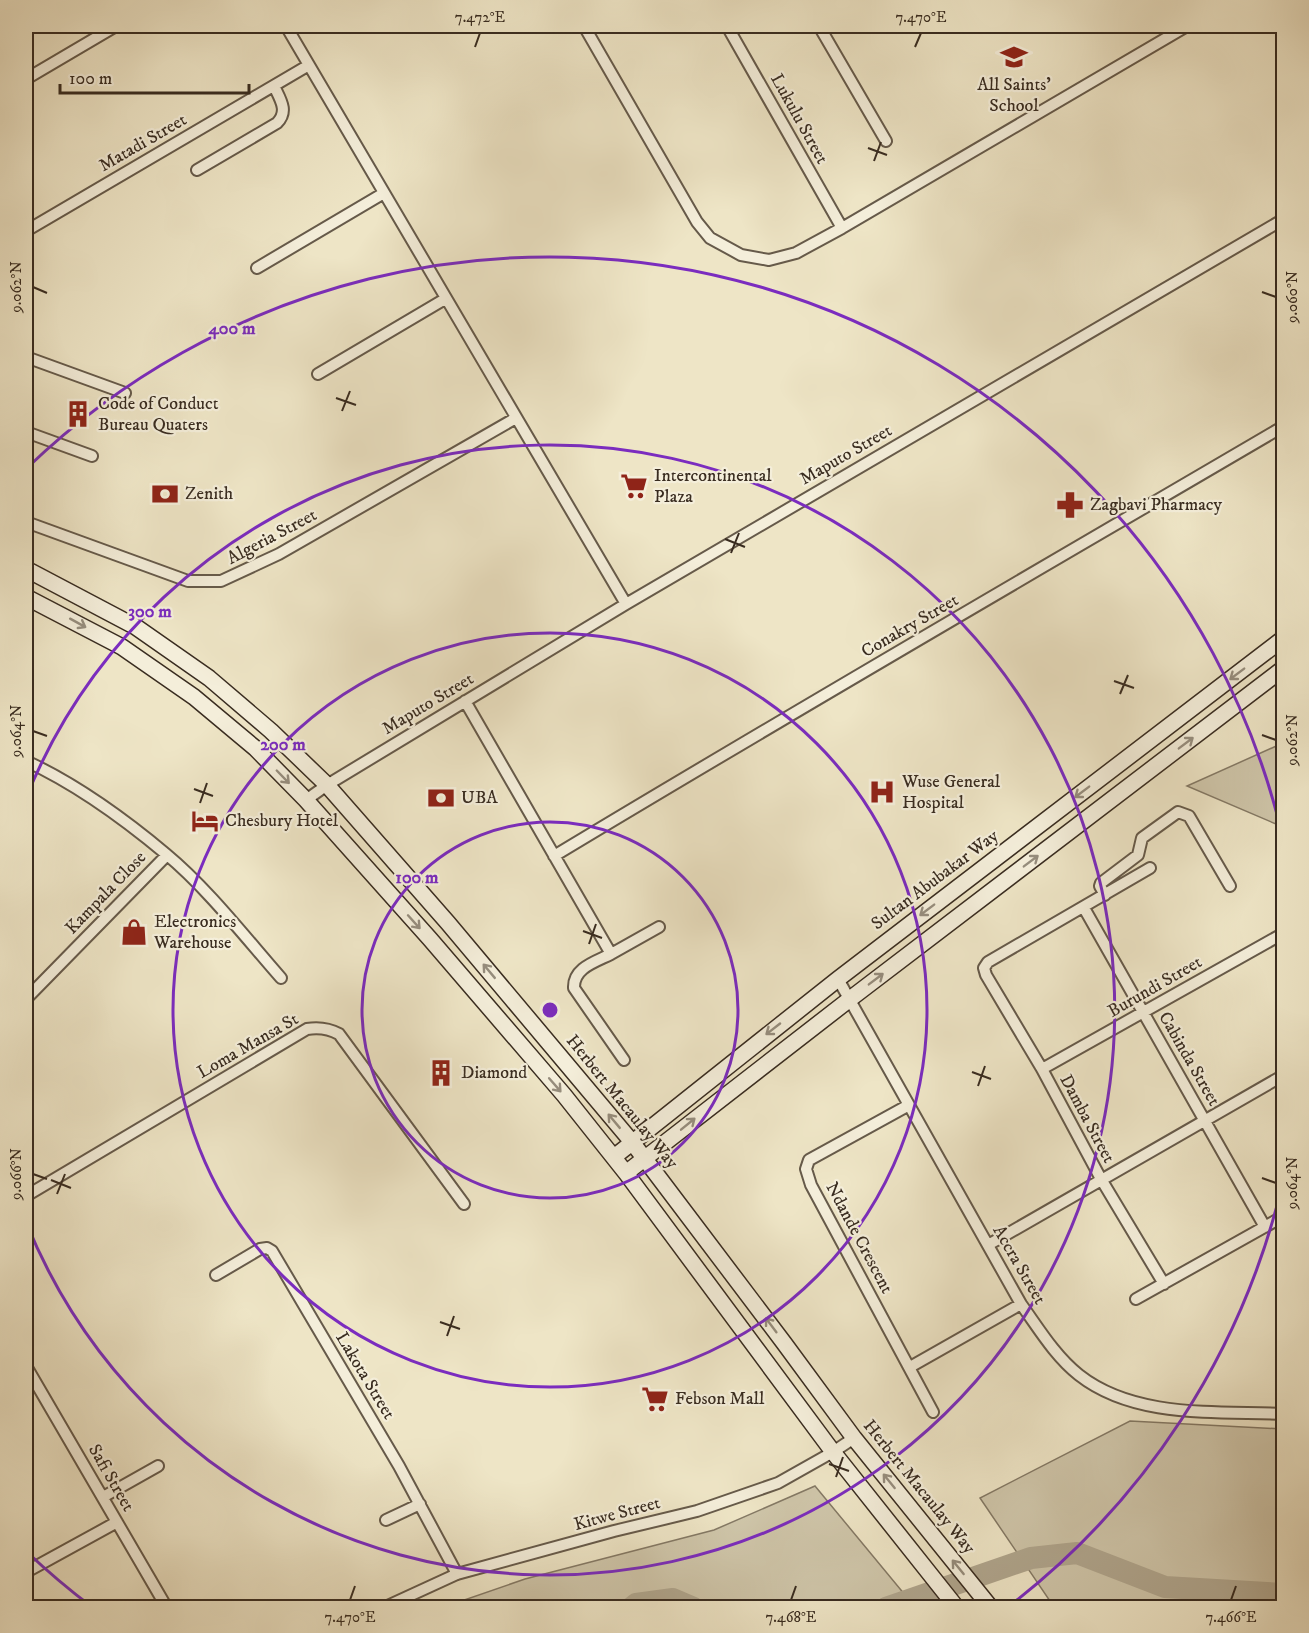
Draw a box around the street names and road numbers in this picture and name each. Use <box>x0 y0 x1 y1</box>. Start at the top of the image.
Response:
street label: Lukulu Street <box>765 70 833 168</box>
street label: Matadi Street <box>95 109 191 177</box>
street label: Maputo Street <box>796 420 896 490</box>
street label: Algeria Street <box>223 504 321 570</box>
street label: Conakry Street <box>858 589 963 663</box>
street label: Maputo Street <box>378 668 478 740</box>
street label: Sultan Abubakar Way <box>867 825 1003 935</box>
street label: Kampala Close <box>61 847 151 939</box>
street label: Burundi Street <box>1104 951 1206 1023</box>
street label: Loma Mansa St <box>194 1008 303 1084</box>
street label: Cabinda Street <box>1153 1008 1225 1110</box>
street label: Herbert Macaulay Way <box>561 1030 683 1174</box>
street label: Damba Street <box>1055 1071 1120 1167</box>
street label: Ndande Crescent <box>820 1179 898 1298</box>
street label: Accra Street <box>988 1222 1051 1309</box>
street label: Lakota Street <box>330 1328 400 1424</box>
street label: Herbert Macaulay Way <box>858 1415 980 1559</box>
street label: Safi Street <box>83 1441 139 1516</box>
street label: Kitwe Street <box>571 1492 663 1536</box>

